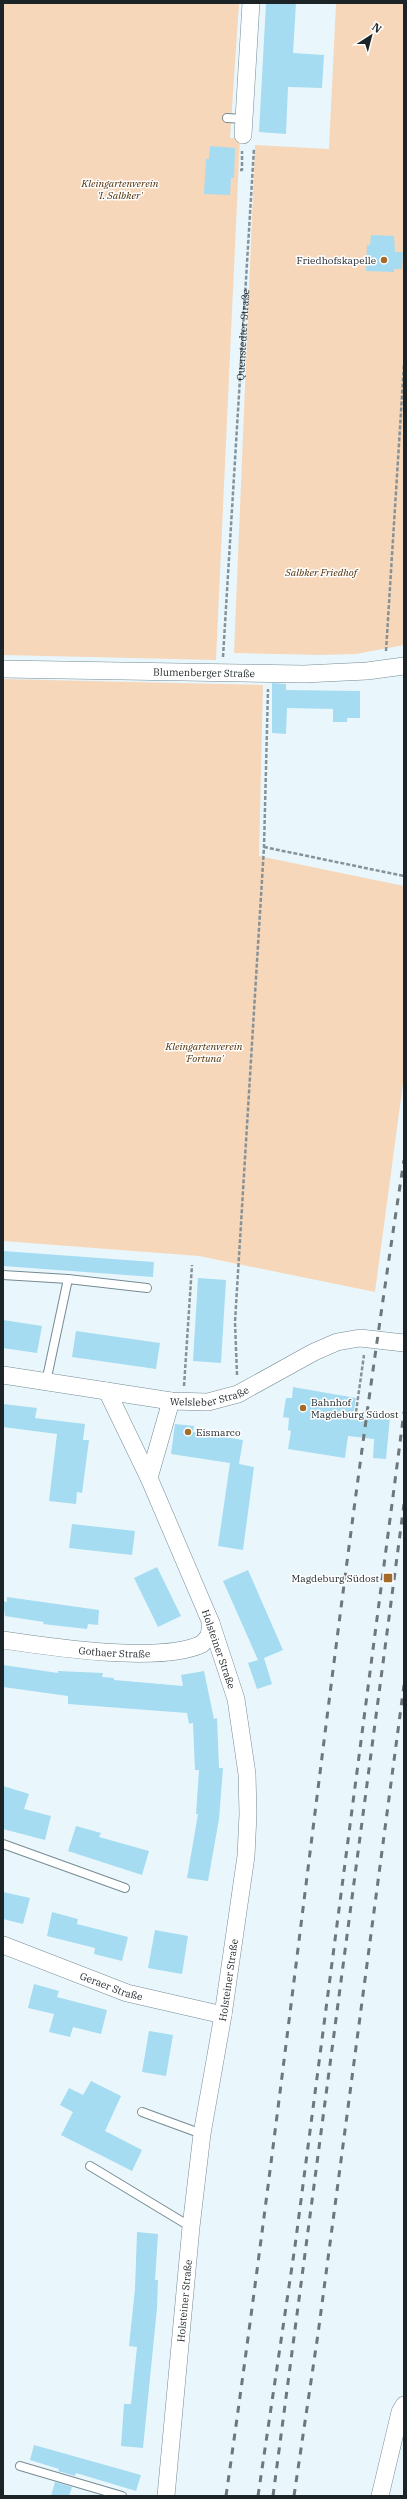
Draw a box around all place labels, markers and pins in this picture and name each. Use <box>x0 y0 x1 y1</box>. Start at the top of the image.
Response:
place label: Friedhofskapelle <box>297 254 376 267</box>
marker: Friedhofskapelle <box>379 255 389 265</box>
place label: Bahnhof Magdeburg Südost <box>311 1396 399 1421</box>
marker: Bahnhof Magdeburg Südost <box>298 1403 308 1413</box>
place label: Eismarco <box>196 1426 241 1439</box>
marker: Eismarco <box>183 1427 193 1437</box>
place label: Magdeburg Südost <box>292 1572 379 1585</box>
marker: Magdeburg Südost <box>382 1572 394 1584</box>

